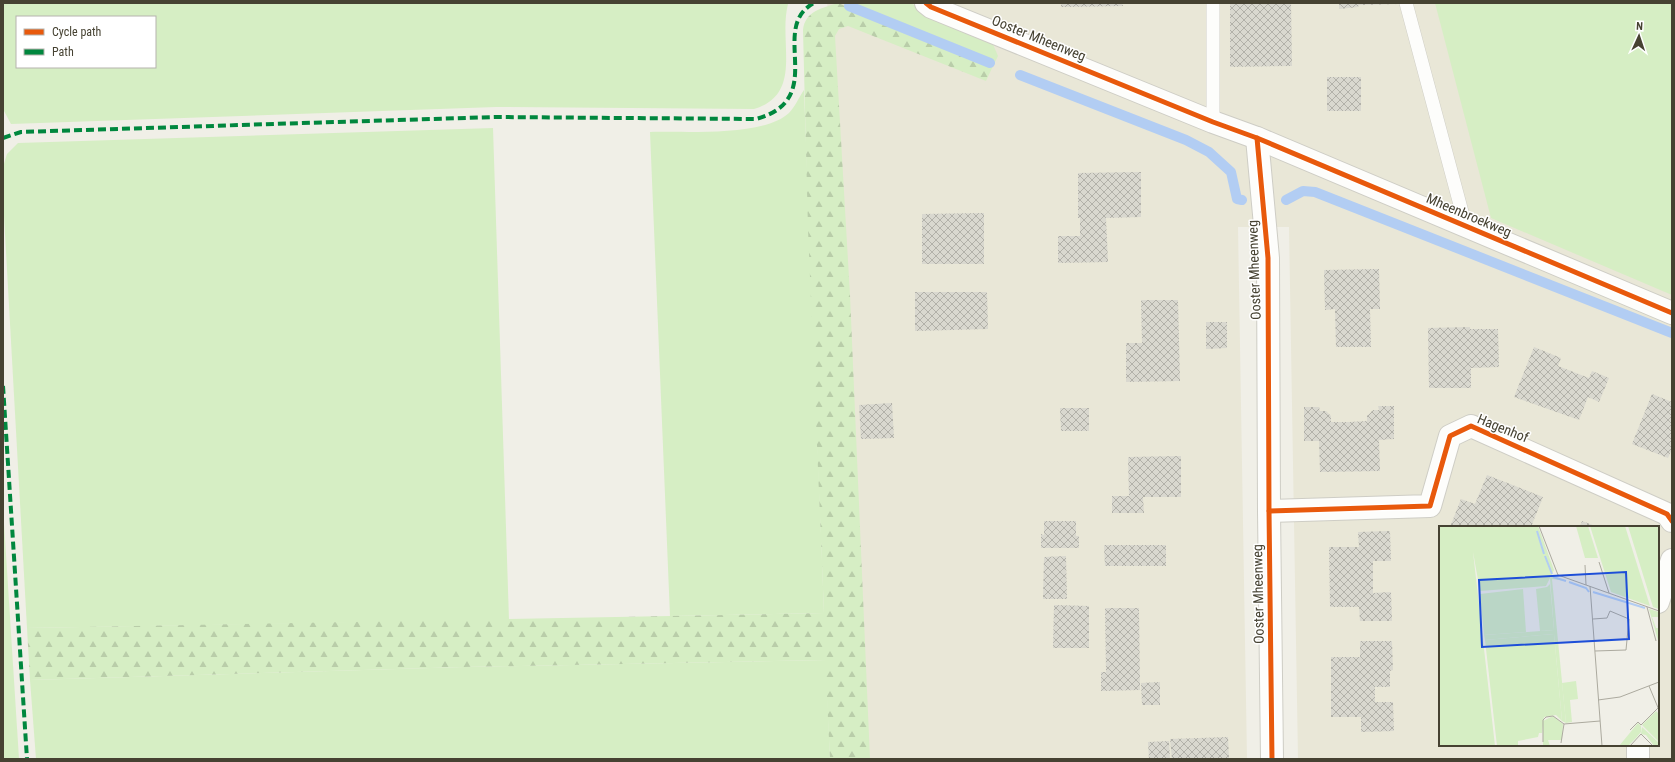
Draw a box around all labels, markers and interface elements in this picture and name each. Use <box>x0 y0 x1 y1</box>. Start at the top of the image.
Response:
street label: Ooster Mheenweg <box>990 12 1088 64</box>
legend <box>16 16 156 68</box>
north arrow <box>1619 16 1659 56</box>
text: N <box>1636 20 1643 33</box>
text: Cycle path <box>52 25 102 39</box>
text: Path <box>52 45 74 59</box>
street label: Mheenbroekweg <box>1424 190 1514 240</box>
street label: Ooster Mheenweg <box>1244 220 1264 320</box>
street label: Hagenhof <box>1475 410 1531 446</box>
inset map <box>1439 526 1659 746</box>
street label: Ooster Mheenweg <box>1249 544 1267 644</box>

